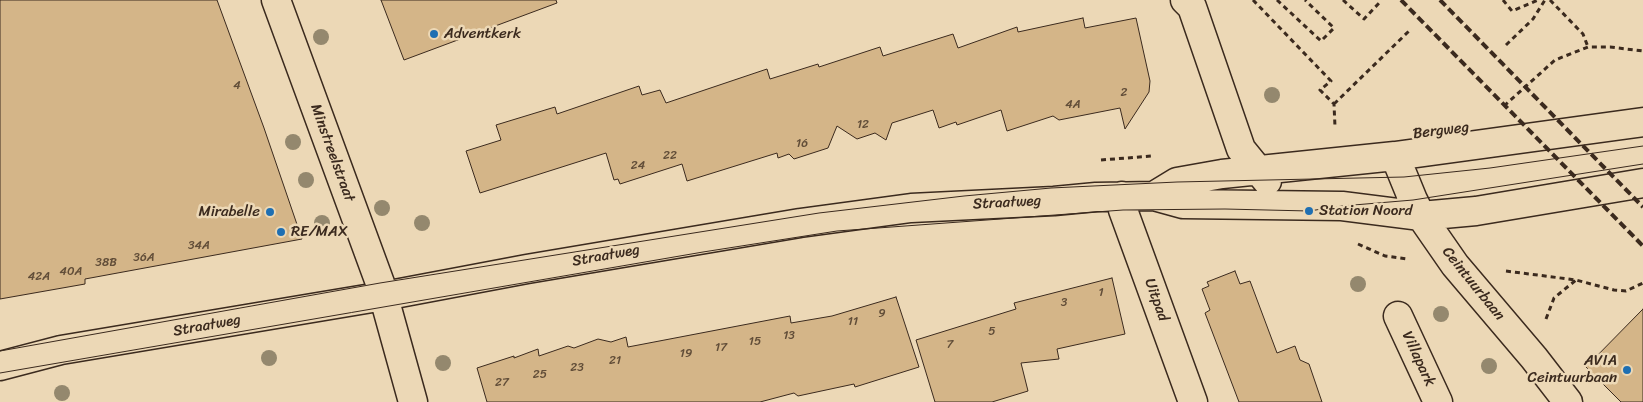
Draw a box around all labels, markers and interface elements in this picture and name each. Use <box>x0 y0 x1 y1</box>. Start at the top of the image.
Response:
place label: Adventkerk <box>444 25 521 43</box>
marker: Adventkerk <box>428 28 440 40</box>
house number: 4 <box>233 79 241 93</box>
house number: 2 <box>1121 86 1127 100</box>
house number: 4A <box>1065 98 1081 112</box>
street label: Minstreelstraat <box>306 102 358 204</box>
house number: 12 <box>857 118 869 132</box>
street label: Bergweg <box>1412 119 1470 143</box>
house number: 16 <box>796 137 808 151</box>
house number: 22 <box>663 149 677 163</box>
house number: 24 <box>631 159 645 173</box>
street label: Straatweg <box>972 192 1042 214</box>
place label: Station Noord <box>1319 202 1412 220</box>
place label: Mirabelle <box>198 203 260 221</box>
marker: Station Noord <box>1303 205 1315 217</box>
marker: Mirabelle <box>264 206 276 218</box>
place label: RE/MAX <box>291 223 348 241</box>
marker: RE/MAX <box>275 226 287 238</box>
house number: 34A <box>188 239 210 253</box>
street label: Straatweg <box>571 241 641 271</box>
street label: Ceintuurbaan <box>1438 244 1508 324</box>
house number: 36A <box>133 251 155 265</box>
house number: 38B <box>95 256 117 270</box>
house number: 40A <box>60 265 82 279</box>
house number: 42A <box>28 270 50 284</box>
street label: Uitpad <box>1140 276 1172 324</box>
house number: 1 <box>1098 286 1104 300</box>
house number: 3 <box>1061 296 1067 310</box>
house number: 9 <box>878 307 886 321</box>
street label: Straatweg <box>172 311 242 341</box>
house number: 11 <box>848 315 858 329</box>
house number: 5 <box>988 325 996 339</box>
house number: 13 <box>783 329 795 343</box>
street label: Villapark <box>1397 329 1439 389</box>
house number: 15 <box>749 335 761 349</box>
house number: 7 <box>947 338 953 352</box>
house number: 17 <box>715 341 727 355</box>
house number: 19 <box>680 347 692 361</box>
place label: AVIA Ceintuurbaan <box>1528 352 1617 387</box>
house number: 21 <box>609 354 621 368</box>
house number: 23 <box>570 361 584 375</box>
marker: AVIA Ceintuurbaan <box>1621 364 1633 376</box>
house number: 25 <box>533 368 547 382</box>
house number: 27 <box>495 376 509 390</box>

